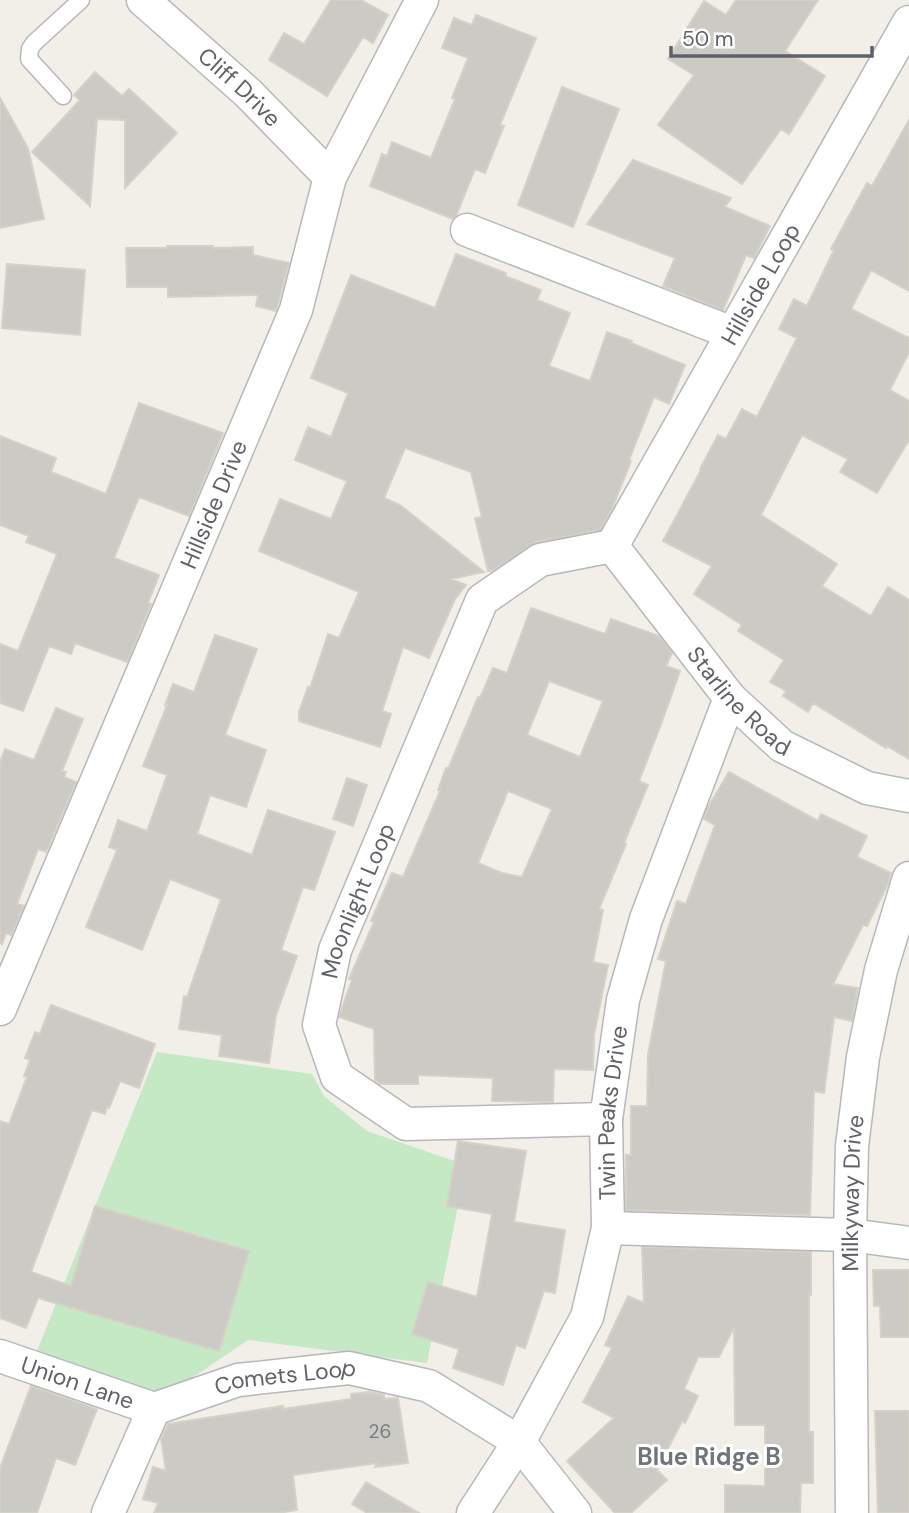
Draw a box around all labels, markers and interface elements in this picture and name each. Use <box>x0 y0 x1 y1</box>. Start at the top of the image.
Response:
scale bar <box>671 14 872 58</box>
text: 50 m <box>682 25 733 53</box>
street label: Cliff Drive <box>192 41 288 133</box>
street label: Hillside Loop <box>714 218 807 350</box>
street label: Hillside Drive <box>173 436 254 573</box>
street label: Starline Road <box>680 640 796 763</box>
street label: Moonlight Loop <box>314 819 402 981</box>
street label: Twin Peaks Drive <box>591 1023 634 1200</box>
street label: Milkyway Drive <box>835 1113 871 1272</box>
street label: Union Lane <box>17 1349 138 1416</box>
street label: Comets Loop <box>210 1352 360 1402</box>
house number: 26 <box>369 1419 391 1444</box>
district label: Blue Ridge B <box>637 1441 781 1472</box>

